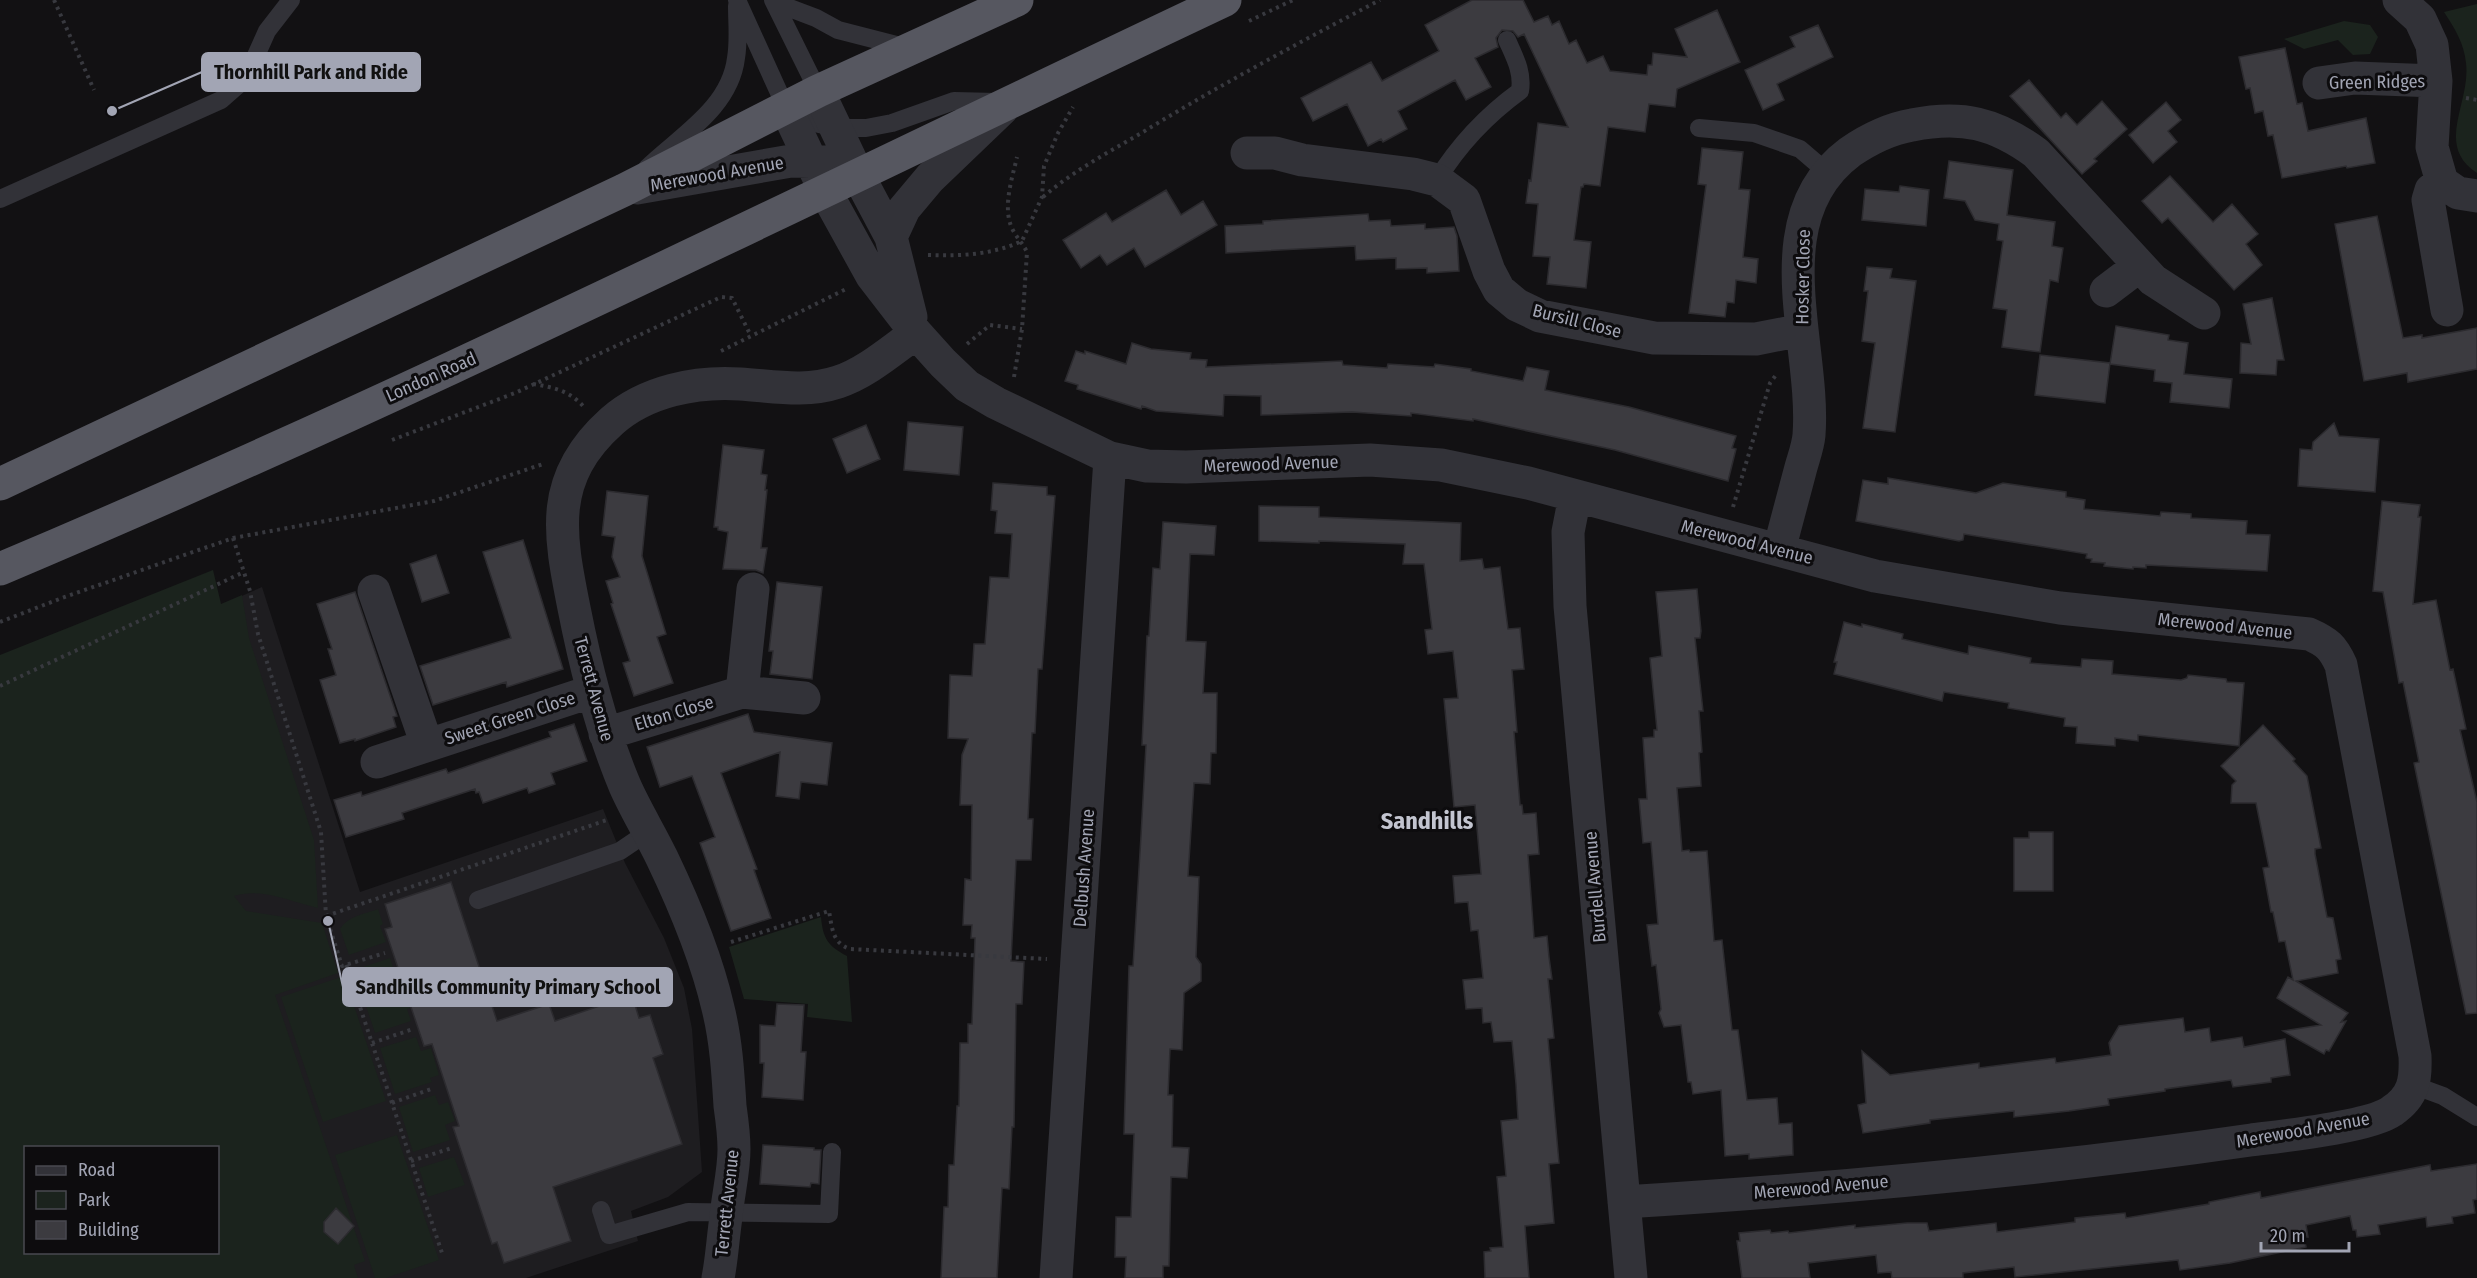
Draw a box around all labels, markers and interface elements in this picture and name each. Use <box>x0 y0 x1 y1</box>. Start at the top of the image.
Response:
callout: Thornhill Park and Ride <box>202 53 420 91</box>
text: Thornhill Park and Ride <box>214 60 408 84</box>
street label: Green Ridges <box>2329 70 2426 94</box>
street label: Merewood Avenue <box>649 151 786 197</box>
street label: Hosker Close <box>1791 229 1815 325</box>
street label: Bursill Close <box>1530 299 1624 343</box>
street label: London Road <box>382 347 480 407</box>
street label: Merewood Avenue <box>1203 451 1339 477</box>
street label: Merewood Avenue <box>1679 515 1815 569</box>
street label: Merewood Avenue <box>2157 608 2293 644</box>
street label: Terrett Avenue <box>569 634 619 744</box>
street label: Sweet Green Close <box>442 687 578 749</box>
street label: Elton Close <box>632 691 716 735</box>
district label: Sandhills <box>1381 807 1474 835</box>
street label: Delbush Avenue <box>1069 808 1099 928</box>
street label: Burdell Avenue <box>1579 830 1611 943</box>
callout: Sandhills Community Primary School <box>343 968 672 1006</box>
text: Sandhills Community Primary School <box>356 975 661 999</box>
street label: Merewood Avenue <box>2235 1107 2372 1153</box>
legend <box>24 1146 219 1254</box>
street label: Terrett Avenue <box>710 1148 744 1257</box>
text: Road <box>78 1159 115 1181</box>
street label: Merewood Avenue <box>1753 1170 1889 1204</box>
text: Park <box>78 1189 111 1211</box>
scale bar <box>2261 1215 2350 1253</box>
text: Building <box>78 1219 139 1241</box>
text: 20 m <box>2270 1225 2305 1247</box>

